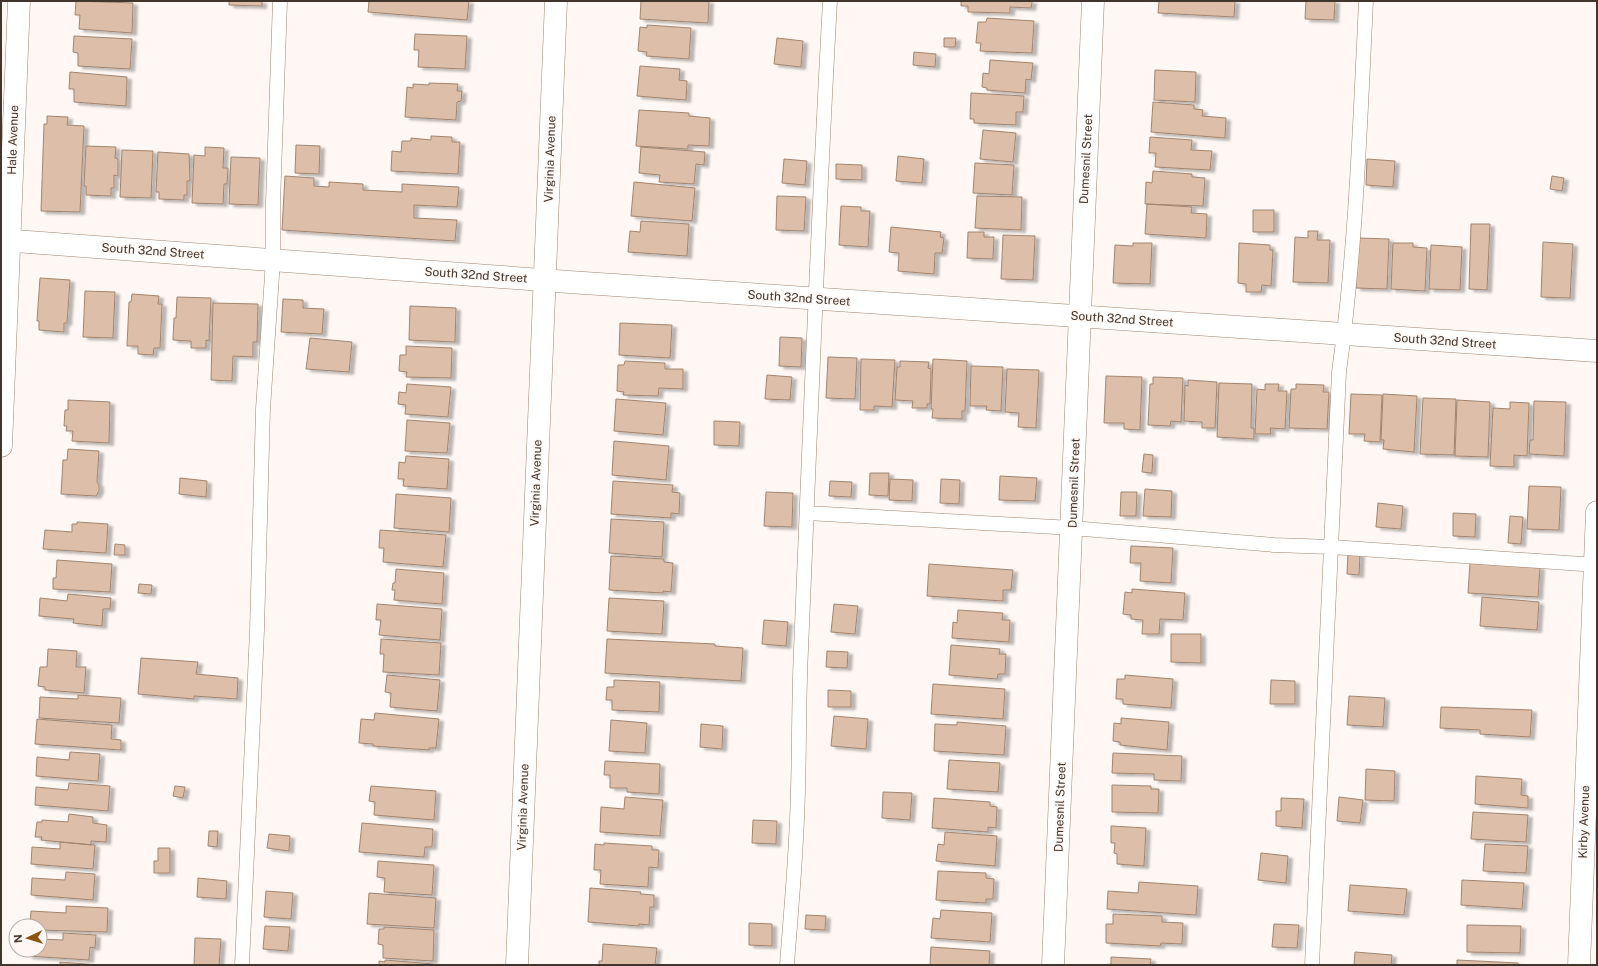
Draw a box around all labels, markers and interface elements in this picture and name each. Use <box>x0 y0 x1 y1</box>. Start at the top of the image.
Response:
street label: Hale Avenue <box>5 105 21 175</box>
street label: Dumesnil Street <box>1077 113 1095 204</box>
street label: Virginia Avenue <box>541 115 559 203</box>
street label: South 32nd Street <box>101 240 205 262</box>
street label: South 32nd Street <box>424 264 528 286</box>
street label: South 32nd Street <box>747 287 851 309</box>
street label: South 32nd Street <box>1070 308 1174 330</box>
street label: South 32nd Street <box>1393 330 1497 352</box>
street label: Dumesnil Street <box>1065 437 1083 528</box>
street label: Virginia Avenue <box>527 439 545 527</box>
street label: Dumesnil Street <box>1051 761 1069 852</box>
street label: Virginia Avenue <box>514 763 532 851</box>
street label: Kirby Avenue <box>1576 785 1592 859</box>
north arrow <box>8 918 48 958</box>
text: N <box>12 934 24 943</box>

